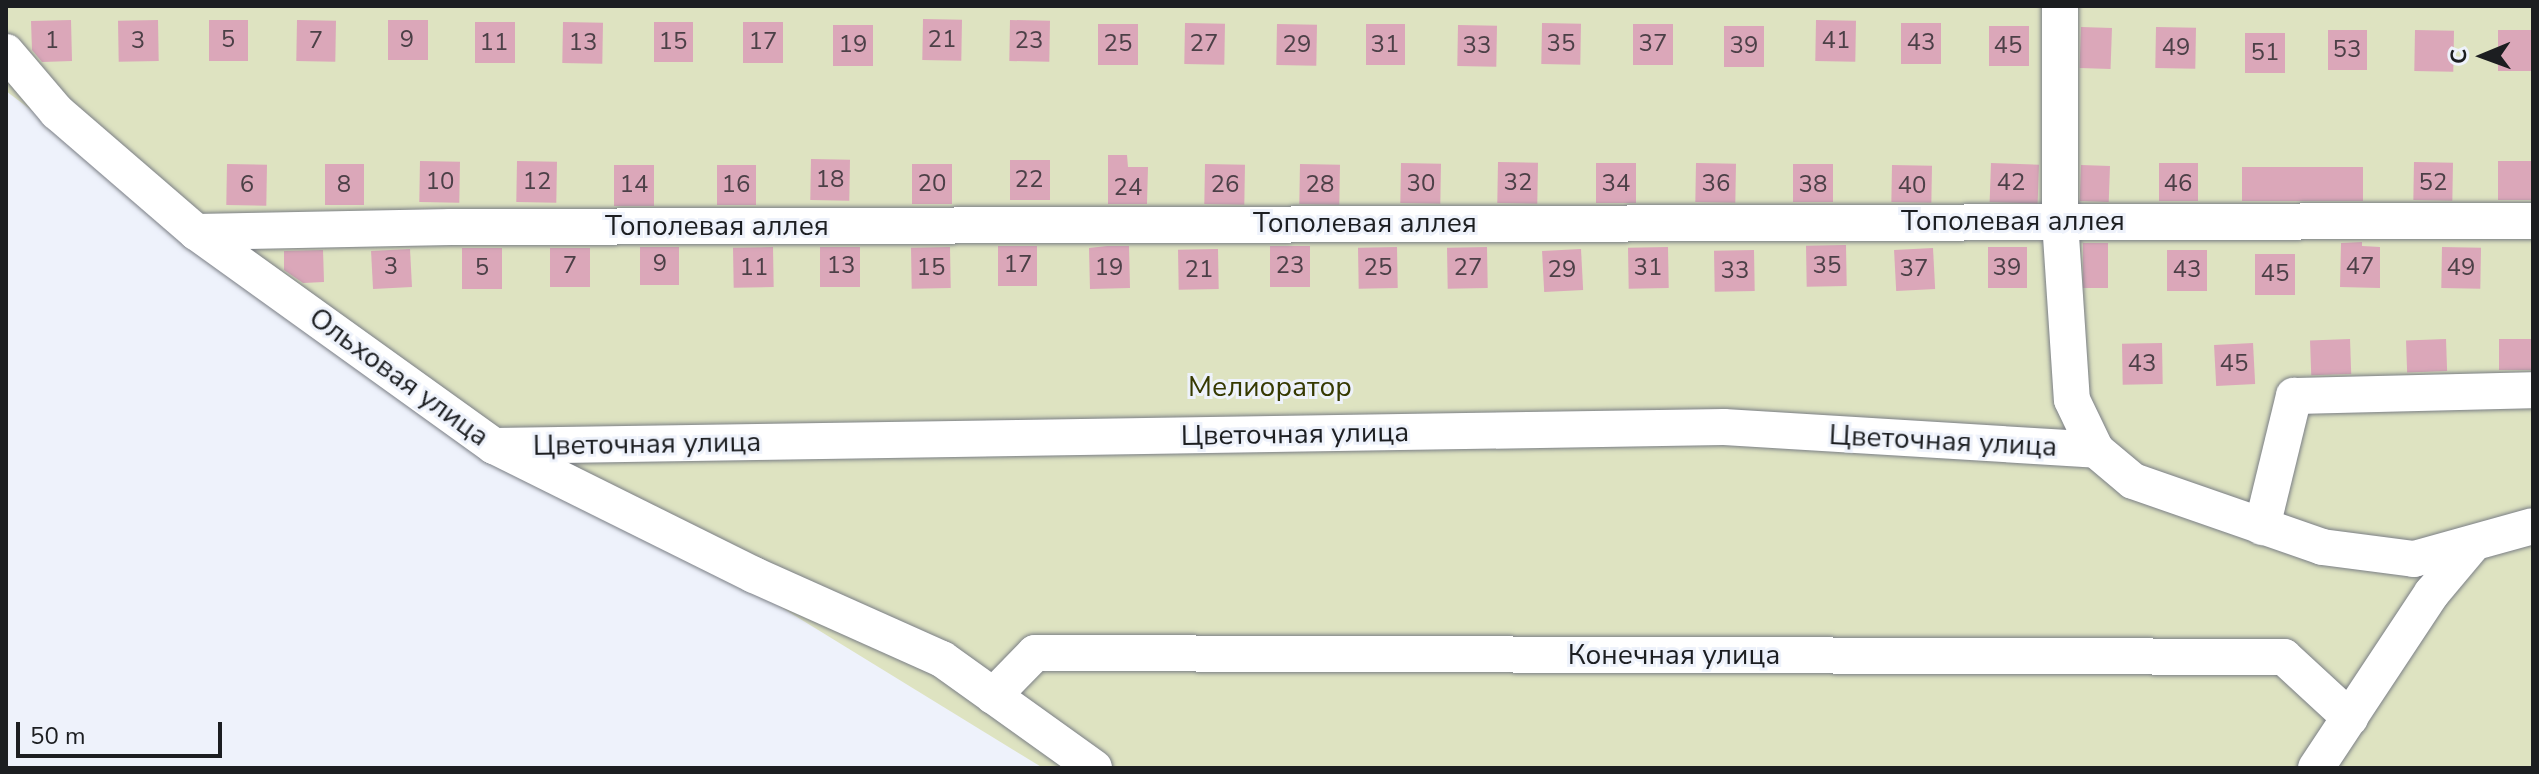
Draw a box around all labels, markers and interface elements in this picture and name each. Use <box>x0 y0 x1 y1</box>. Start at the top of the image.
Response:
north arrow <box>2443 16 2523 96</box>
house number: 5 <box>221 26 235 54</box>
house number: 9 <box>400 26 414 54</box>
house number: 21 <box>928 26 956 54</box>
house number: 1 <box>45 27 59 55</box>
house number: 3 <box>131 27 145 55</box>
house number: 7 <box>309 27 323 55</box>
house number: 23 <box>1015 27 1043 55</box>
house number: 41 <box>1822 27 1850 55</box>
house number: 15 <box>659 28 687 56</box>
house number: 17 <box>749 28 777 56</box>
house number: 11 <box>480 29 508 57</box>
house number: 13 <box>569 29 597 57</box>
house number: 43 <box>1907 29 1935 57</box>
house number: 25 <box>1104 30 1132 58</box>
house number: 27 <box>1190 30 1218 58</box>
house number: 35 <box>1547 30 1575 58</box>
house number: 37 <box>1639 30 1667 58</box>
house number: 19 <box>839 31 867 59</box>
house number: 29 <box>1283 31 1311 59</box>
house number: 31 <box>1371 31 1399 59</box>
house number: 33 <box>1463 32 1491 60</box>
house number: 39 <box>1730 32 1758 60</box>
house number: 45 <box>1994 32 2022 60</box>
house number: 49 <box>2162 34 2190 62</box>
house number: 53 <box>2333 36 2361 64</box>
house number: 51 <box>2251 39 2279 67</box>
text: С <box>2444 49 2474 64</box>
house number: 18 <box>816 166 844 194</box>
house number: 22 <box>1015 166 1043 194</box>
house number: 10 <box>426 168 454 196</box>
house number: 12 <box>523 168 551 196</box>
house number: 32 <box>1504 169 1532 197</box>
house number: 42 <box>1997 169 2025 197</box>
house number: 52 <box>2419 169 2447 197</box>
house number: 20 <box>918 170 946 198</box>
house number: 30 <box>1407 170 1435 198</box>
house number: 34 <box>1602 170 1630 198</box>
house number: 36 <box>1702 170 1730 198</box>
house number: 46 <box>2164 170 2192 198</box>
house number: 6 <box>240 171 254 199</box>
house number: 8 <box>337 171 351 199</box>
house number: 14 <box>620 171 648 199</box>
house number: 16 <box>722 171 750 199</box>
house number: 26 <box>1211 171 1239 199</box>
house number: 28 <box>1306 171 1334 199</box>
house number: 38 <box>1799 171 1827 199</box>
house number: 40 <box>1898 172 1926 200</box>
house number: 24 <box>1114 174 1142 202</box>
street label: Тополевая аллея <box>1901 204 2125 238</box>
street label: Тополевая аллея <box>1253 206 1477 240</box>
street label: Тополевая аллея <box>605 209 829 243</box>
house number: 9 <box>653 250 667 278</box>
house number: 17 <box>1004 251 1032 279</box>
house number: 7 <box>563 252 577 280</box>
house number: 13 <box>827 252 855 280</box>
house number: 23 <box>1276 252 1304 280</box>
house number: 35 <box>1813 252 1841 280</box>
house number: 3 <box>384 253 398 281</box>
house number: 47 <box>2346 253 2374 281</box>
house number: 5 <box>475 254 489 282</box>
house number: 11 <box>740 254 768 282</box>
house number: 15 <box>917 254 945 282</box>
house number: 19 <box>1095 254 1123 282</box>
house number: 25 <box>1364 254 1392 282</box>
house number: 27 <box>1454 254 1482 282</box>
house number: 31 <box>1634 254 1662 282</box>
house number: 39 <box>1993 254 2021 282</box>
house number: 49 <box>2447 254 2475 282</box>
house number: 37 <box>1900 255 1928 283</box>
house number: 21 <box>1185 256 1213 284</box>
house number: 29 <box>1548 256 1576 284</box>
house number: 43 <box>2173 256 2201 284</box>
house number: 33 <box>1721 257 1749 285</box>
house number: 45 <box>2261 260 2289 288</box>
street label: Ольховая улица <box>303 301 495 453</box>
house number: 43 <box>2128 350 2156 378</box>
house number: 45 <box>2220 350 2248 378</box>
park label: Мелиоратор <box>1188 370 1352 404</box>
street label: Цветочная улица <box>1181 415 1409 453</box>
street label: Цветочная улица <box>1828 418 2058 464</box>
street label: Цветочная улица <box>533 425 761 463</box>
street label: Конечная улица <box>1568 638 1780 672</box>
scale bar <box>20 706 226 756</box>
text: 50 m <box>30 720 86 752</box>

